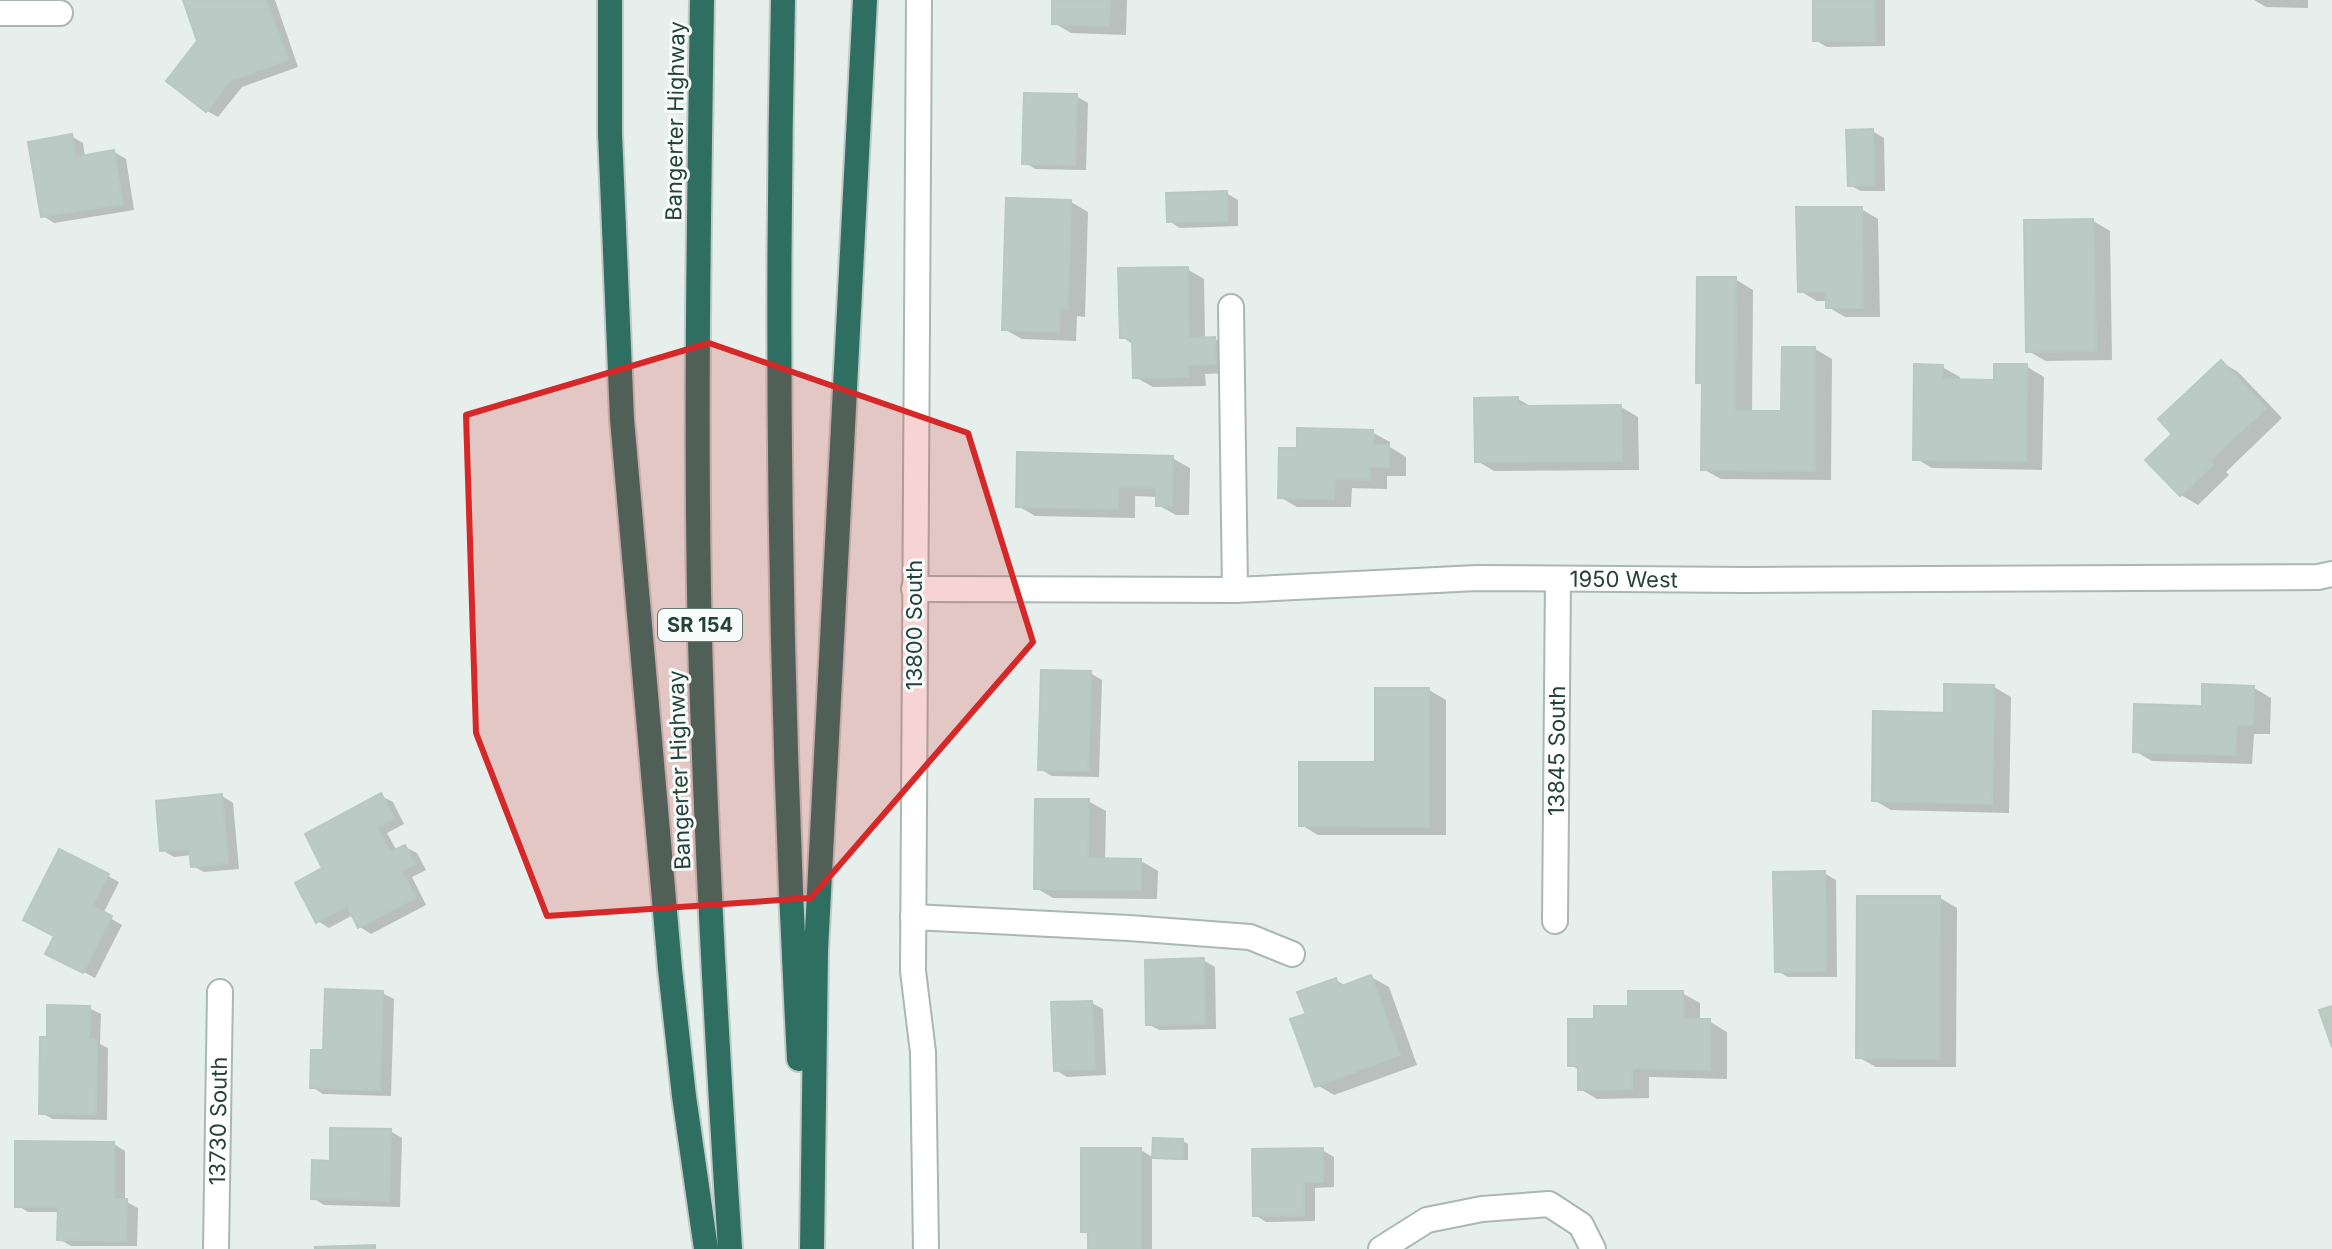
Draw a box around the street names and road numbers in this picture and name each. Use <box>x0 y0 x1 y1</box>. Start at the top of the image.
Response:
street label: Bangerter Highway <box>660 21 690 221</box>
street label: 13800 South <box>901 560 927 690</box>
street label: 1950 West <box>1569 566 1678 592</box>
road number: SR 154 <box>658 609 742 641</box>
street label: Bangerter Highway <box>663 670 695 870</box>
street label: 13845 South <box>1543 686 1570 816</box>
street label: 13730 South <box>204 1056 232 1186</box>

